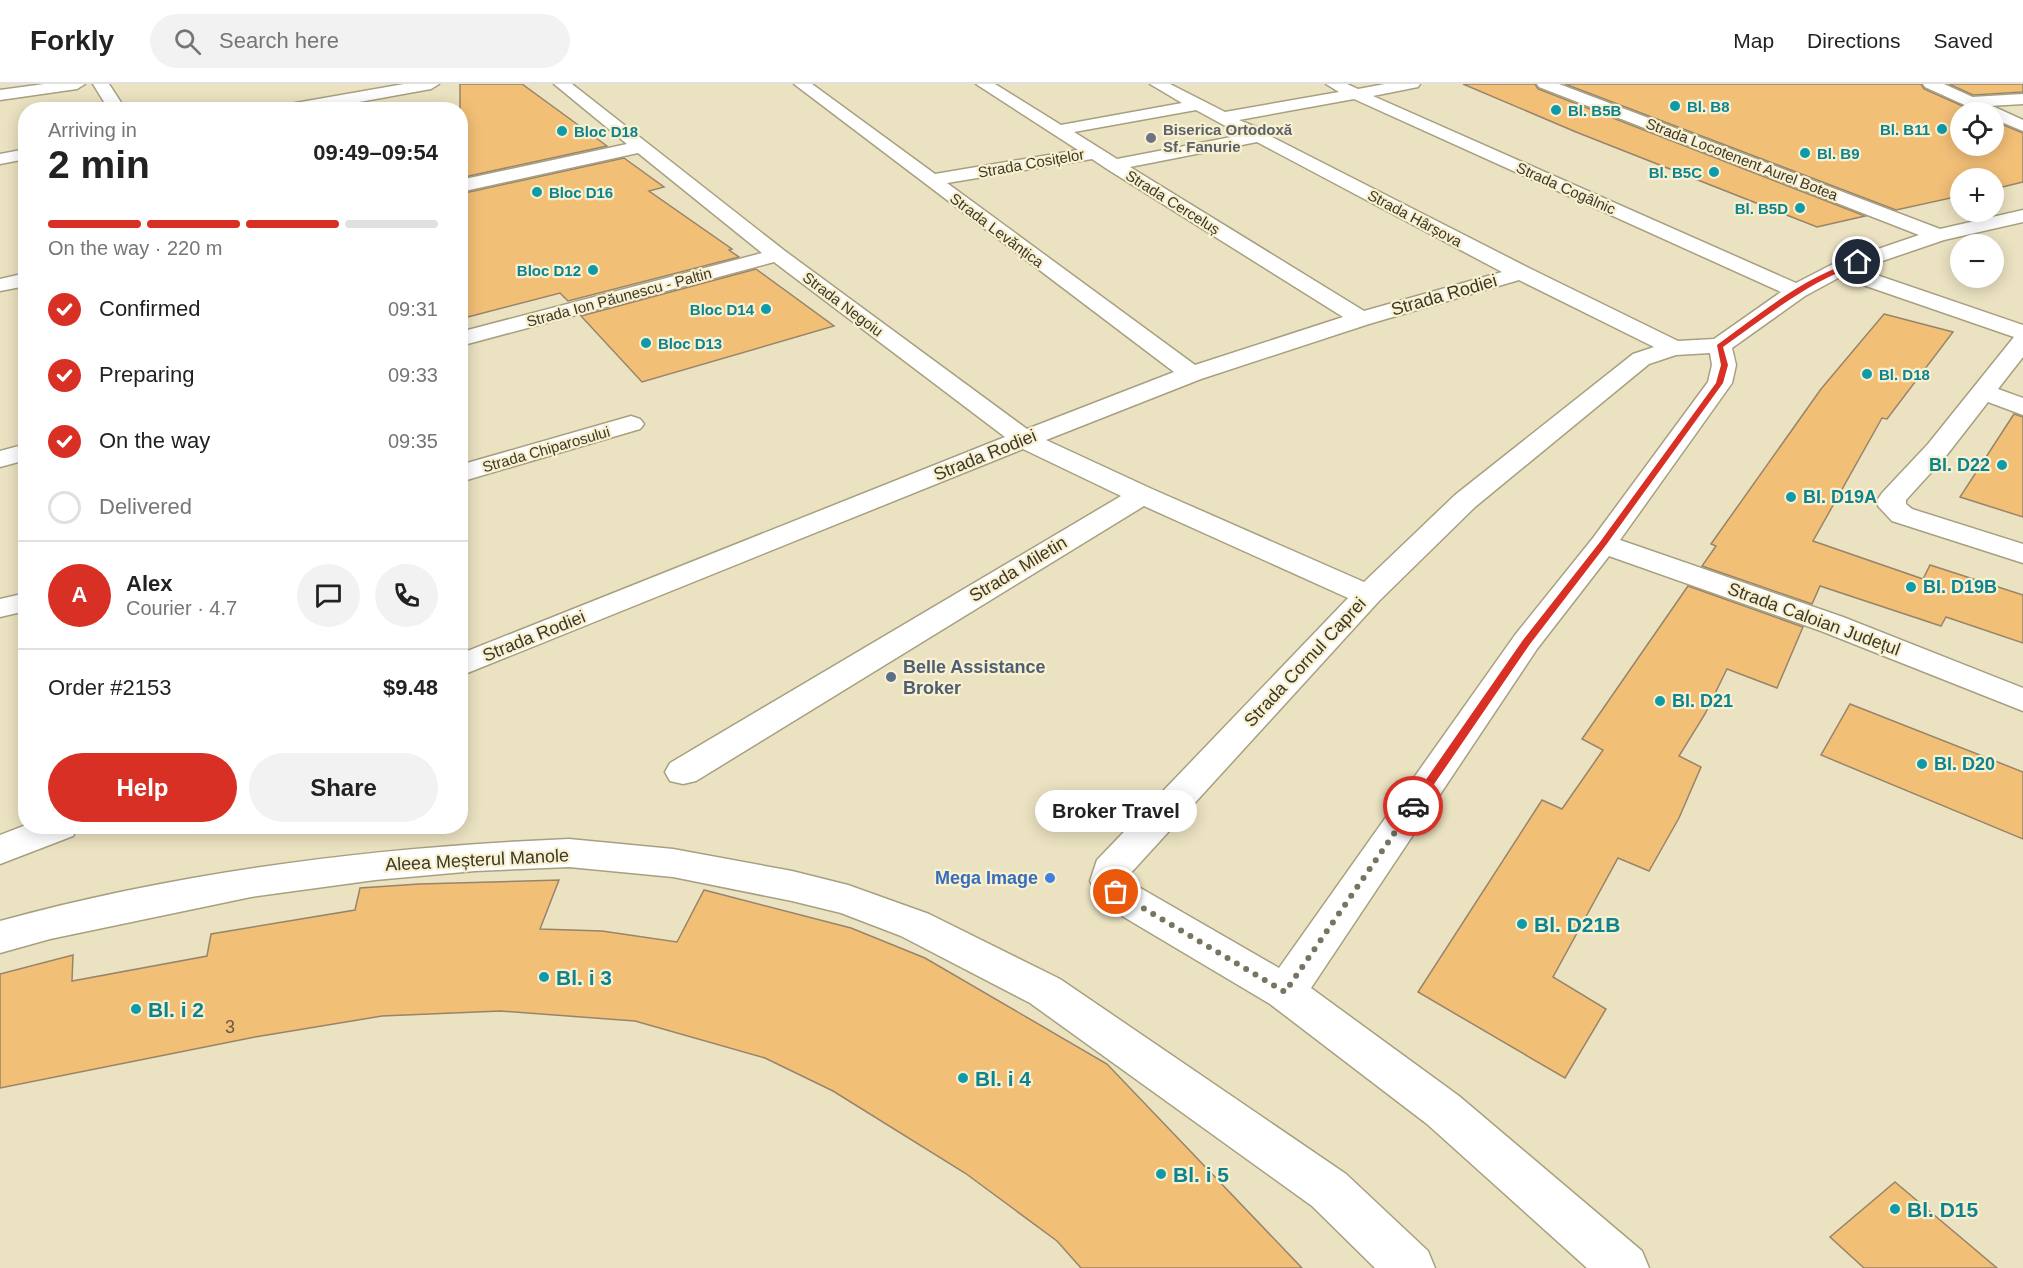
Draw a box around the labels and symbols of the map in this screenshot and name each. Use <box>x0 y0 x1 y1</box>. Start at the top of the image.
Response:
place label: Bl. B8 <box>1687 98 1730 115</box>
marker: Bl. B8 <box>1668 99 1682 113</box>
place label: Bl. B5B <box>1568 102 1622 119</box>
marker: Bl. B5B <box>1549 103 1563 117</box>
street label: Strada Locotenent Aurel Botea <box>1644 114 1841 204</box>
place label: Biserica Ortodoxă Sf. Fanurie <box>1163 121 1293 155</box>
place label: Bl. B11 <box>1880 121 1930 138</box>
marker: Bl. B11 <box>1935 122 1949 136</box>
place label: Bloc D18 <box>574 123 638 140</box>
marker: Bloc D18 <box>555 124 569 138</box>
marker: Biserica Ortodoxă Sf. Fanurie <box>1144 131 1158 145</box>
street label: Strada Cosițelor <box>977 145 1085 181</box>
place label: Bl. B9 <box>1817 145 1860 162</box>
marker: Bl. B9 <box>1798 146 1812 160</box>
street label: Strada Cogâlnic <box>1514 159 1619 218</box>
place label: Bl. B5C <box>1649 164 1702 181</box>
marker: Bl. B5C <box>1707 165 1721 179</box>
street label: Strada Cerceluș <box>1123 166 1223 238</box>
place label: Bloc D16 <box>549 184 613 201</box>
marker: Bloc D16 <box>530 185 544 199</box>
street label: Strada Hârșova <box>1365 186 1466 250</box>
street label: Strada Levănțica <box>947 189 1048 271</box>
place label: Bl. B5D <box>1735 200 1788 217</box>
marker: Bl. B5D <box>1793 201 1807 215</box>
pin <box>1832 236 1883 287</box>
place label: Bloc D12 <box>517 262 581 279</box>
marker: Bloc D12 <box>586 263 600 277</box>
street label: Strada Ion Păunescu - Paltin <box>525 264 713 330</box>
street label: Strada Negoiu <box>800 268 886 340</box>
street label: Strada Rodiei <box>1389 270 1499 320</box>
place label: Bloc D14 <box>690 301 755 318</box>
marker: Bloc D14 <box>759 302 773 316</box>
place label: Bloc D13 <box>658 335 722 352</box>
marker: Bloc D13 <box>639 336 653 350</box>
place label: Bl. D18 <box>1879 366 1930 383</box>
marker: Bl. D18 <box>1860 367 1874 381</box>
street label: Strada Chiparosului <box>480 423 612 475</box>
street label: Strada Rodiei <box>931 425 1039 485</box>
place label: Bl. D22 <box>1929 455 1990 475</box>
marker: Bl. D22 <box>1995 458 2009 472</box>
place label: Bl. D19A <box>1803 487 1877 507</box>
marker: Bl. D19A <box>1784 490 1798 504</box>
street label: Strada Miletin <box>966 532 1070 606</box>
place label: Bl. D19B <box>1923 577 1997 597</box>
street label: Strada Caloian Județul <box>1725 578 1903 660</box>
marker: Bl. D19B <box>1904 580 1918 594</box>
street label: Strada Cornul Caprei <box>1240 593 1370 731</box>
street label: Strada Rodiei <box>480 606 588 666</box>
place label: Belle Assistance Broker <box>903 657 1045 698</box>
marker: Belle Assistance Broker <box>884 670 898 684</box>
place label: Bl. D21 <box>1672 691 1733 711</box>
marker: Bl. D21 <box>1653 694 1667 708</box>
place label: Bl. D20 <box>1934 754 1995 774</box>
marker: Bl. D20 <box>1915 757 1929 771</box>
courier <box>1383 776 1443 836</box>
callout: Broker Travel <box>1035 790 1197 832</box>
street label: Aleea Meșterul Manole <box>385 845 569 875</box>
pin <box>1090 866 1141 917</box>
place label: Mega Image <box>935 868 1038 888</box>
marker: Mega Image <box>1043 871 1057 885</box>
place label: Bl. D21B <box>1534 913 1620 936</box>
marker: Bl. D21B <box>1515 917 1529 931</box>
place label: Bl. i 3 <box>556 966 612 989</box>
marker: Bl. i 3 <box>537 970 551 984</box>
place label: Bl. i 2 <box>148 998 204 1021</box>
marker: Bl. i 2 <box>129 1002 143 1016</box>
house number: 3 <box>225 1017 235 1037</box>
place label: Bl. i 4 <box>975 1067 1031 1090</box>
marker: Bl. i 4 <box>956 1071 970 1085</box>
place label: Bl. i 5 <box>1173 1163 1229 1186</box>
marker: Bl. i 5 <box>1154 1167 1168 1181</box>
place label: Bl. D15 <box>1907 1198 1979 1221</box>
marker: Bl. D15 <box>1888 1202 1902 1216</box>

